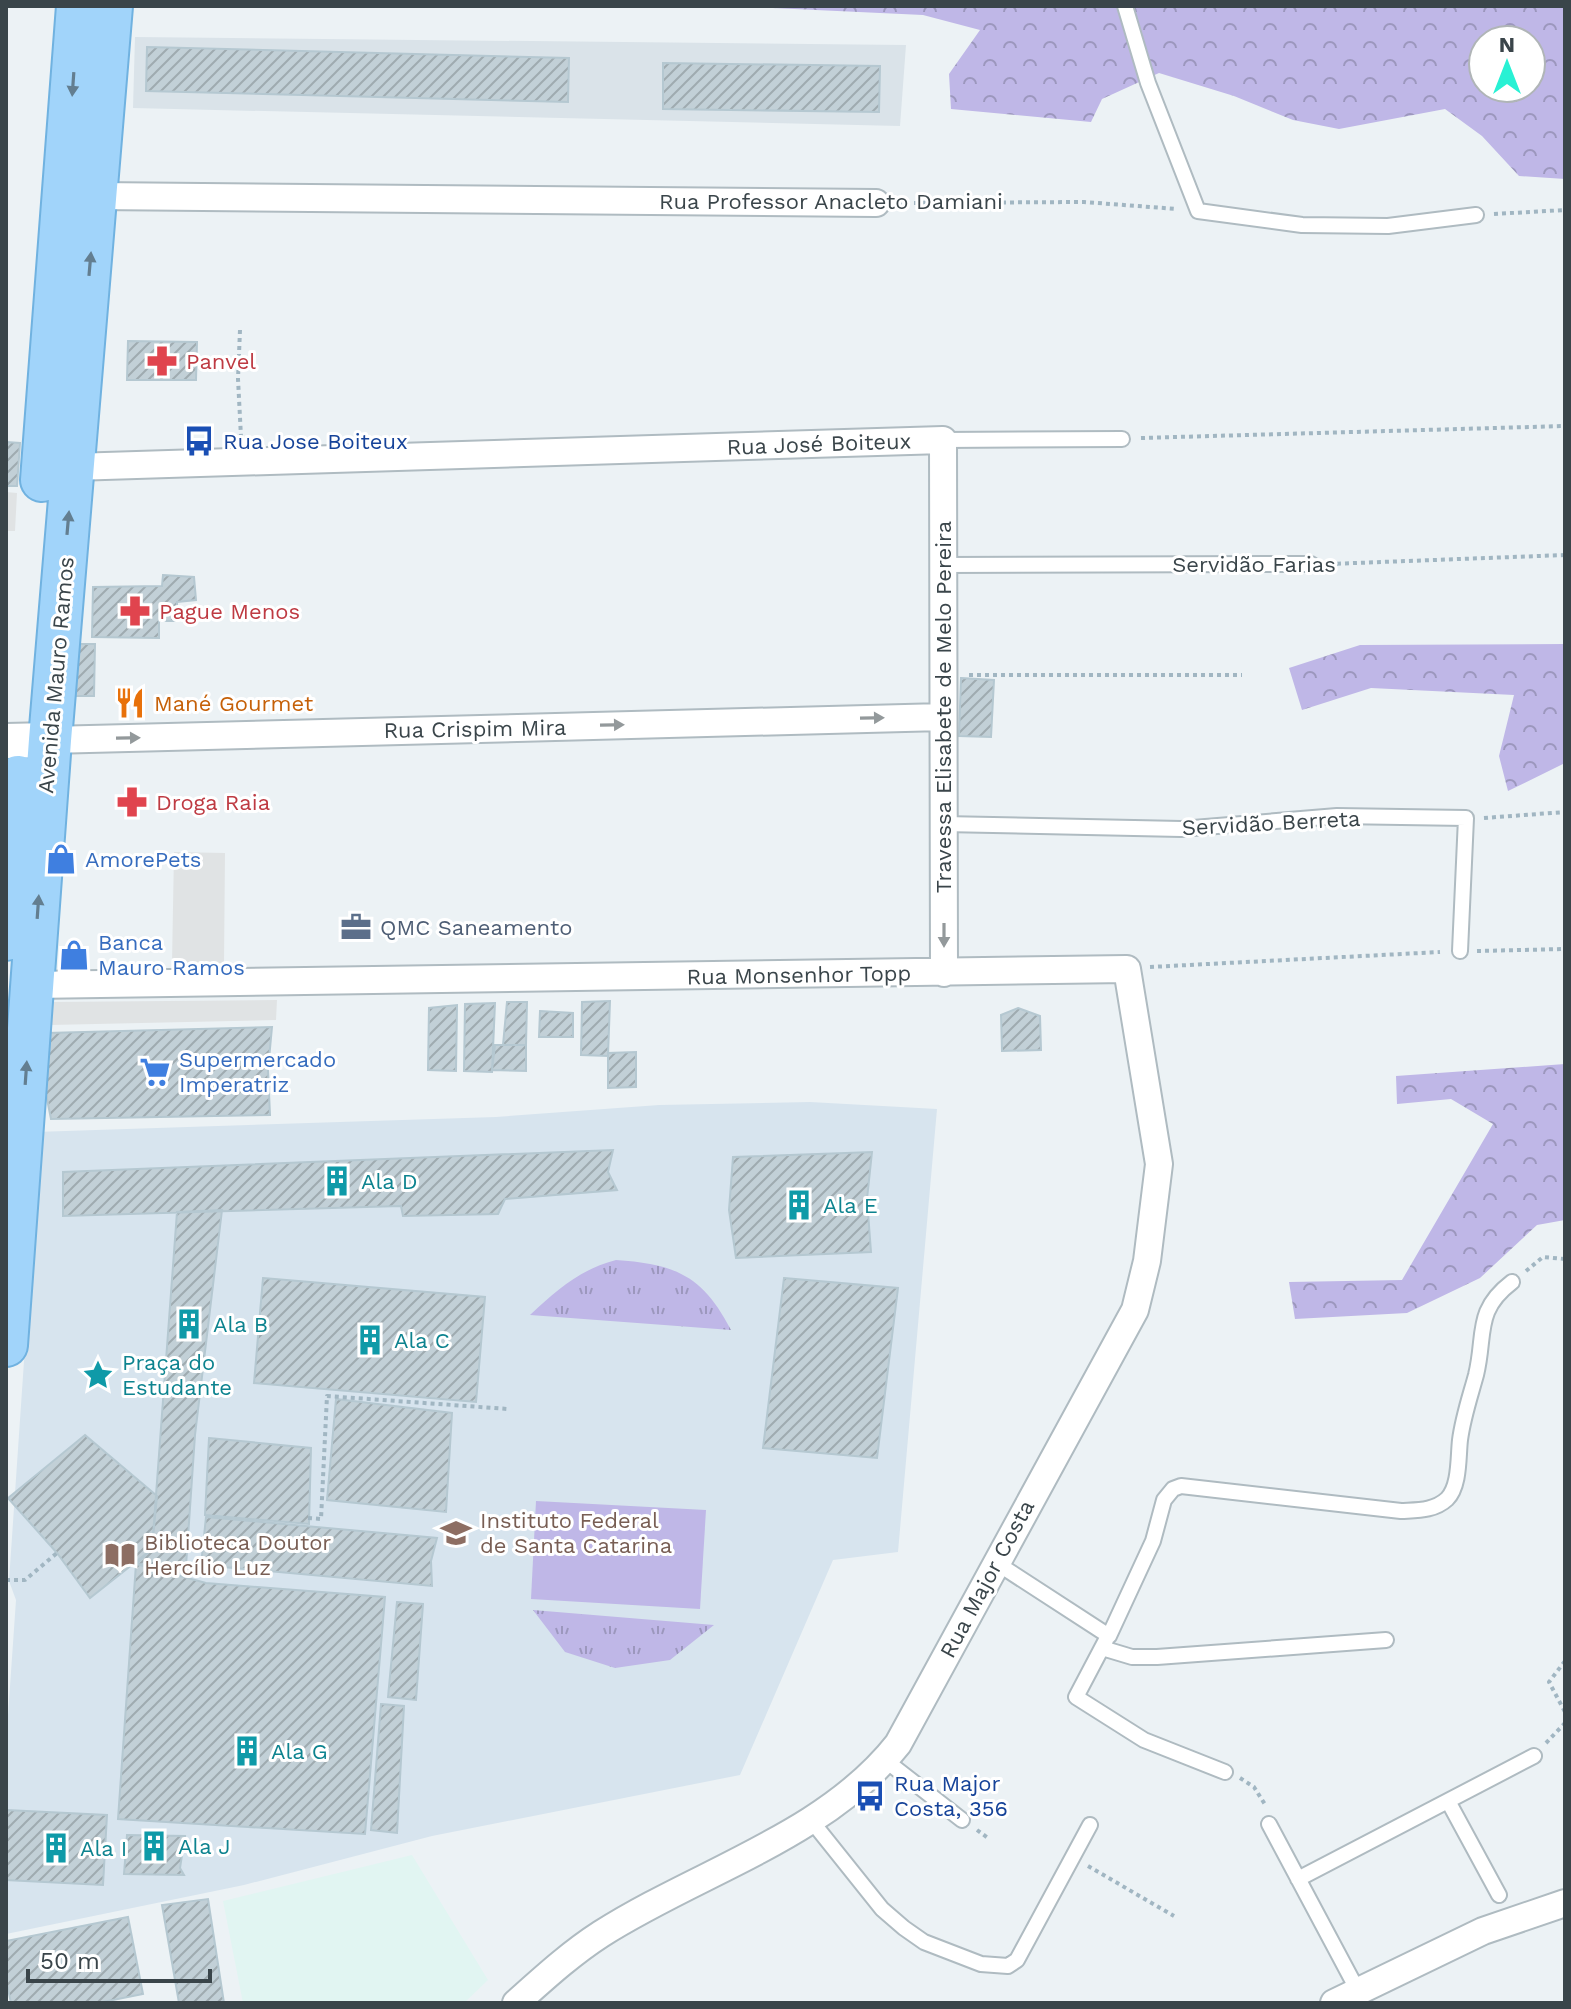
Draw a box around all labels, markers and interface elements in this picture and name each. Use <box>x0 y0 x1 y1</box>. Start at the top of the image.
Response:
north arrow <box>1467 24 1547 104</box>
text: N <box>1499 32 1515 57</box>
one-way arrow <box>66 72 79 97</box>
street label: Rua Professor Anacleto Damiani <box>659 189 1003 214</box>
one-way arrow <box>84 251 97 276</box>
pharmacy icon: Panvel <box>145 344 179 378</box>
place label: Panvel <box>186 349 256 374</box>
bus stop icon: Rua Jose Boiteux <box>182 424 216 458</box>
street label: Rua José Boiteux <box>726 428 912 460</box>
place label: Rua Jose Boiteux <box>223 429 408 454</box>
one-way arrow <box>62 510 75 535</box>
street label: Travessa Elisabete de Melo Pereira <box>931 521 956 893</box>
street label: Servidão Farias <box>1172 552 1336 577</box>
street label: Avenida Mauro Ramos <box>33 556 79 794</box>
pharmacy icon: Pague Menos <box>118 594 152 628</box>
place label: Pague Menos <box>159 599 300 624</box>
restaurant icon: Mané Gourmet <box>113 686 147 720</box>
place label: Mané Gourmet <box>154 691 313 716</box>
one-way arrow <box>860 712 885 725</box>
street label: Rua Crispim Mira <box>383 715 567 743</box>
one-way arrow <box>600 719 625 732</box>
one-way arrow <box>116 731 141 744</box>
pharmacy icon: Droga Raia <box>115 785 149 819</box>
place label: Droga Raia <box>156 790 270 815</box>
street label: Servidão Berreta <box>1181 806 1361 840</box>
shop icon: AmorePets <box>44 842 78 876</box>
place label: AmorePets <box>85 847 201 872</box>
one-way arrow <box>32 894 45 919</box>
office icon: QMC Saneamento <box>339 910 373 944</box>
place label: QMC Saneamento <box>380 915 572 940</box>
one-way arrow <box>938 923 950 948</box>
place label: Banca Mauro Ramos <box>98 930 245 980</box>
shop icon: Banca Mauro Ramos <box>57 938 91 972</box>
street label: Rua Monsenhor Topp <box>686 961 912 989</box>
place label: Supermercado Imperatriz <box>179 1047 336 1097</box>
supermarket icon: Supermercado Imperatriz <box>138 1055 172 1089</box>
one-way arrow <box>20 1060 33 1085</box>
building icon: Ala D <box>320 1164 354 1198</box>
place label: Ala D <box>361 1169 418 1194</box>
building icon: Ala E <box>782 1188 816 1222</box>
place label: Ala E <box>823 1193 878 1218</box>
building icon: Ala B <box>172 1307 206 1341</box>
place label: Ala B <box>213 1312 268 1337</box>
building icon: Ala C <box>353 1323 387 1357</box>
place label: Ala C <box>394 1328 450 1353</box>
place label: Praça do Estudante <box>122 1350 232 1400</box>
place icon: Praça do Estudante <box>81 1358 115 1392</box>
street label: Rua Major Costa <box>935 1496 1039 1662</box>
place label: Instituto Federal de Santa Catarina <box>480 1508 672 1558</box>
school or university icon: Instituto Federal de Santa Catarina <box>439 1516 473 1550</box>
place label: Biblioteca Doutor Hercílio Luz <box>144 1530 331 1580</box>
library icon: Biblioteca Doutor Hercílio Luz <box>103 1538 137 1572</box>
building icon: Ala G <box>230 1734 264 1768</box>
place label: Ala G <box>271 1739 328 1764</box>
place label: Rua Major Costa, 356 <box>894 1771 1008 1821</box>
bus stop icon: Rua Major Costa, 356 <box>853 1779 887 1813</box>
building icon: Ala J <box>137 1829 171 1863</box>
building icon: Ala I <box>39 1831 73 1865</box>
place label: Ala J <box>178 1834 231 1859</box>
place label: Ala I <box>80 1836 127 1861</box>
scale bar <box>28 1933 210 1983</box>
text: 50 m <box>40 1947 100 1975</box>

